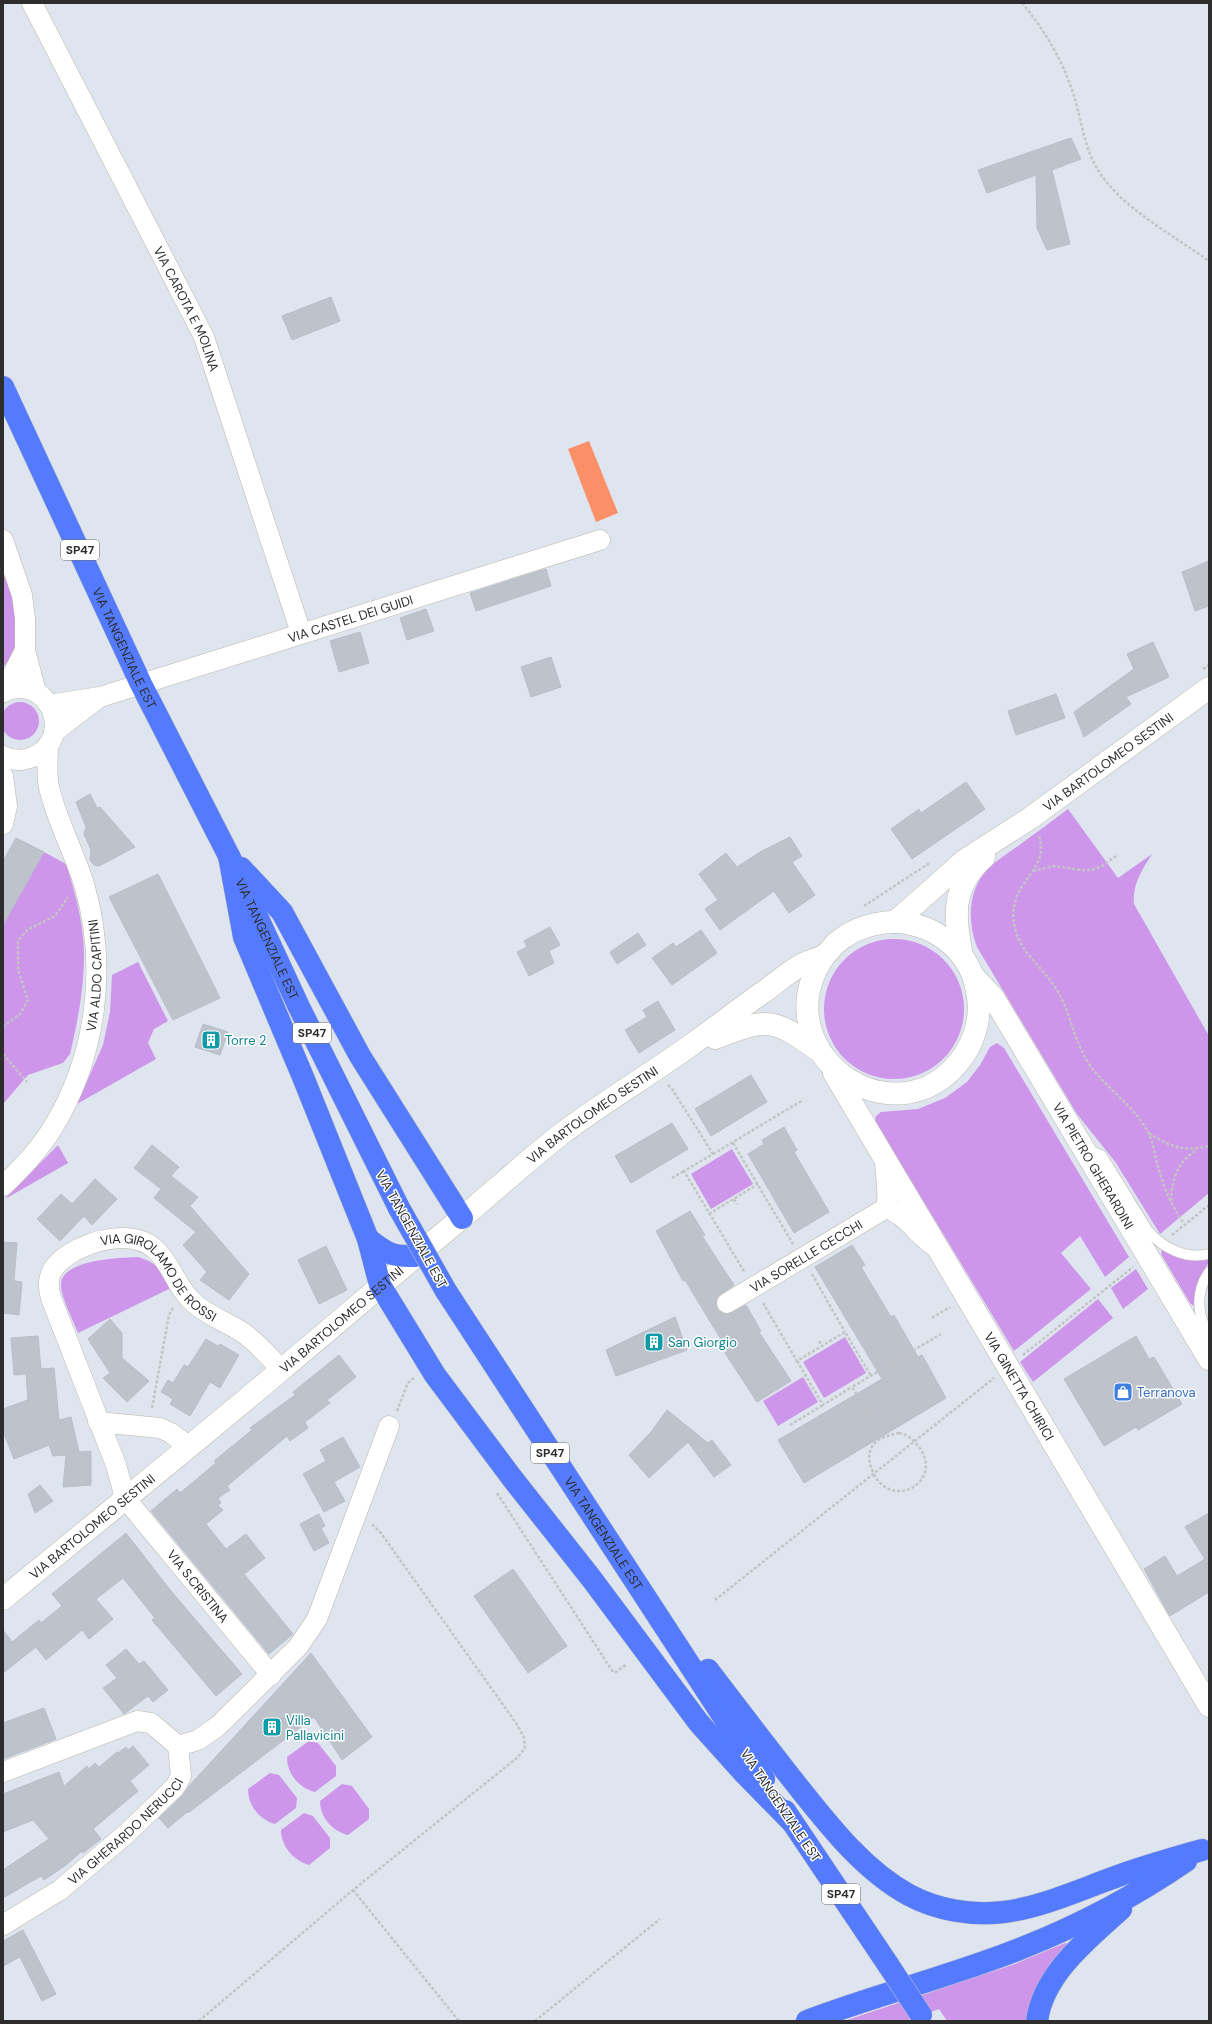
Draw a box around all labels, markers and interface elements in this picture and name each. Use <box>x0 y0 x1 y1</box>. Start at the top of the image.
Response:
street label: VIA CAROTA E MOLINA <box>150 244 223 374</box>
road number: SP47 <box>61 540 99 560</box>
street label: VIA TANGENZIALE EST <box>88 585 160 712</box>
street label: VIA CASTEL DEI GUIDI <box>286 591 415 646</box>
street label: VIA BARTOLOMEO SESTINI <box>1040 709 1177 815</box>
street label: VIA TANGENZIALE EST <box>231 875 302 1003</box>
street label: VIA ALDO CAPITINI <box>82 918 105 1033</box>
road number: SP47 <box>293 1023 331 1043</box>
building icon: Torre 2 <box>200 1029 222 1051</box>
place label: Torre 2 <box>225 1032 267 1049</box>
street label: VIA BARTOLOMEO SESTINI <box>523 1062 661 1168</box>
street label: VIA PIETRO GHERARDINI <box>1049 1099 1138 1232</box>
street label: VIA TANGENZIALE EST <box>372 1167 451 1291</box>
street label: VIA SORELLE CECCHI <box>747 1216 866 1296</box>
street label: VIA GIROLAMO DE ROSSI <box>99 1230 219 1325</box>
street label: VIA BARTOLOMEO SESTINI <box>276 1262 407 1377</box>
street label: VIA GINETTA CHIRICI <box>980 1329 1058 1444</box>
building icon: San Giorgio <box>643 1331 665 1353</box>
place label: San Giorgio <box>668 1334 737 1351</box>
shop icon: Terranova <box>1112 1381 1134 1403</box>
place label: Terranova <box>1137 1384 1196 1401</box>
road number: SP47 <box>531 1443 569 1463</box>
street label: VIA BARTOLOMEO SESTINI <box>26 1470 159 1583</box>
street label: VIA TANGENZIALE EST <box>560 1473 647 1593</box>
street label: VIA S.CRISTINA <box>163 1546 232 1626</box>
place label: Villa Pallavicini <box>286 1712 344 1744</box>
building icon: Villa Pallavicini <box>261 1716 283 1738</box>
street label: VIA TANGENZIALE EST <box>737 1746 825 1865</box>
street label: VIA GHERARDO NERUCCI <box>65 1775 187 1889</box>
road number: SP47 <box>822 1884 860 1904</box>

